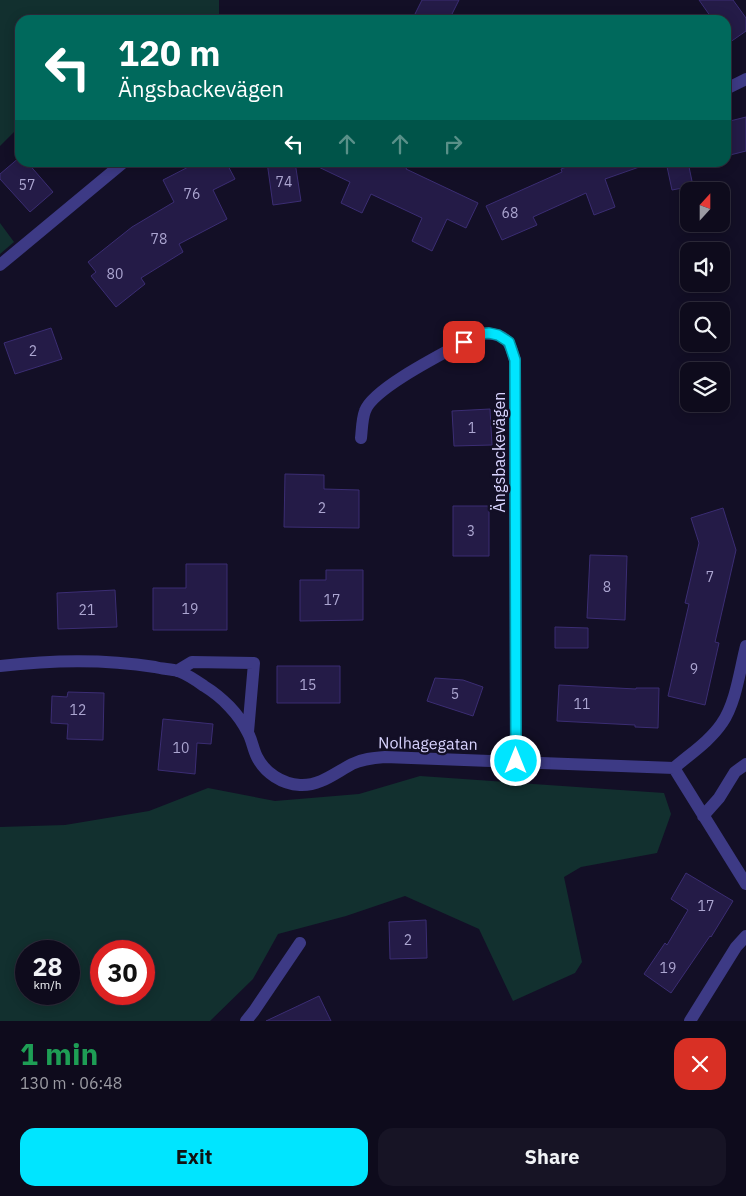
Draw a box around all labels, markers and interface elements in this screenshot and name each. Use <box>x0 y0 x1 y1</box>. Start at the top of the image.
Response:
text: 120 m <box>118 30 221 76</box>
icon: left <box>35 35 100 100</box>
text: Ängsbackevägen <box>118 74 284 103</box>
icon: left <box>280 130 308 158</box>
icon: ahead <box>333 130 361 158</box>
icon: ahead <box>386 130 414 158</box>
icon: right <box>439 130 467 158</box>
house number: 74 <box>276 173 292 191</box>
house number: 57 <box>19 176 35 194</box>
north arrow <box>680 182 730 232</box>
map controls <box>680 182 730 412</box>
house number: 76 <box>184 185 200 203</box>
house number: 68 <box>502 204 518 222</box>
house number: 78 <box>151 230 167 248</box>
button: sound <box>680 242 730 292</box>
house number: 80 <box>107 265 123 283</box>
button: search <box>680 302 730 352</box>
pin <box>443 321 485 363</box>
icon: arrive <box>450 328 478 356</box>
house number: 2 <box>29 342 37 360</box>
button: layers <box>680 362 730 412</box>
street label: Ängsbackevägen <box>489 392 509 512</box>
house number: 1 <box>468 419 476 437</box>
house number: 2 <box>318 499 326 517</box>
house number: 3 <box>467 522 475 540</box>
house number: 7 <box>706 568 714 586</box>
house number: 8 <box>603 578 611 596</box>
house number: 17 <box>324 591 340 609</box>
house number: 19 <box>182 600 198 618</box>
house number: 21 <box>79 601 95 619</box>
house number: 9 <box>690 660 698 678</box>
house number: 15 <box>300 676 316 694</box>
house number: 5 <box>451 685 459 703</box>
house number: 11 <box>574 695 590 713</box>
house number: 12 <box>70 701 86 719</box>
street label: Nolhagegatan <box>378 732 478 754</box>
position arrow <box>489 734 541 786</box>
house number: 10 <box>173 739 189 757</box>
house number: 17 <box>698 897 714 915</box>
house number: 2 <box>404 931 412 949</box>
speed limit sign: 30 <box>90 940 155 1005</box>
text: 28 <box>32 950 63 983</box>
house number: 19 <box>660 959 676 977</box>
text: km/h <box>33 977 62 992</box>
text: 1 min <box>20 1034 98 1073</box>
button: close <box>674 1038 726 1090</box>
text: 130 m · 06:48 <box>20 1073 122 1093</box>
button: Exit <box>20 1128 368 1186</box>
button: Share <box>378 1128 726 1186</box>

